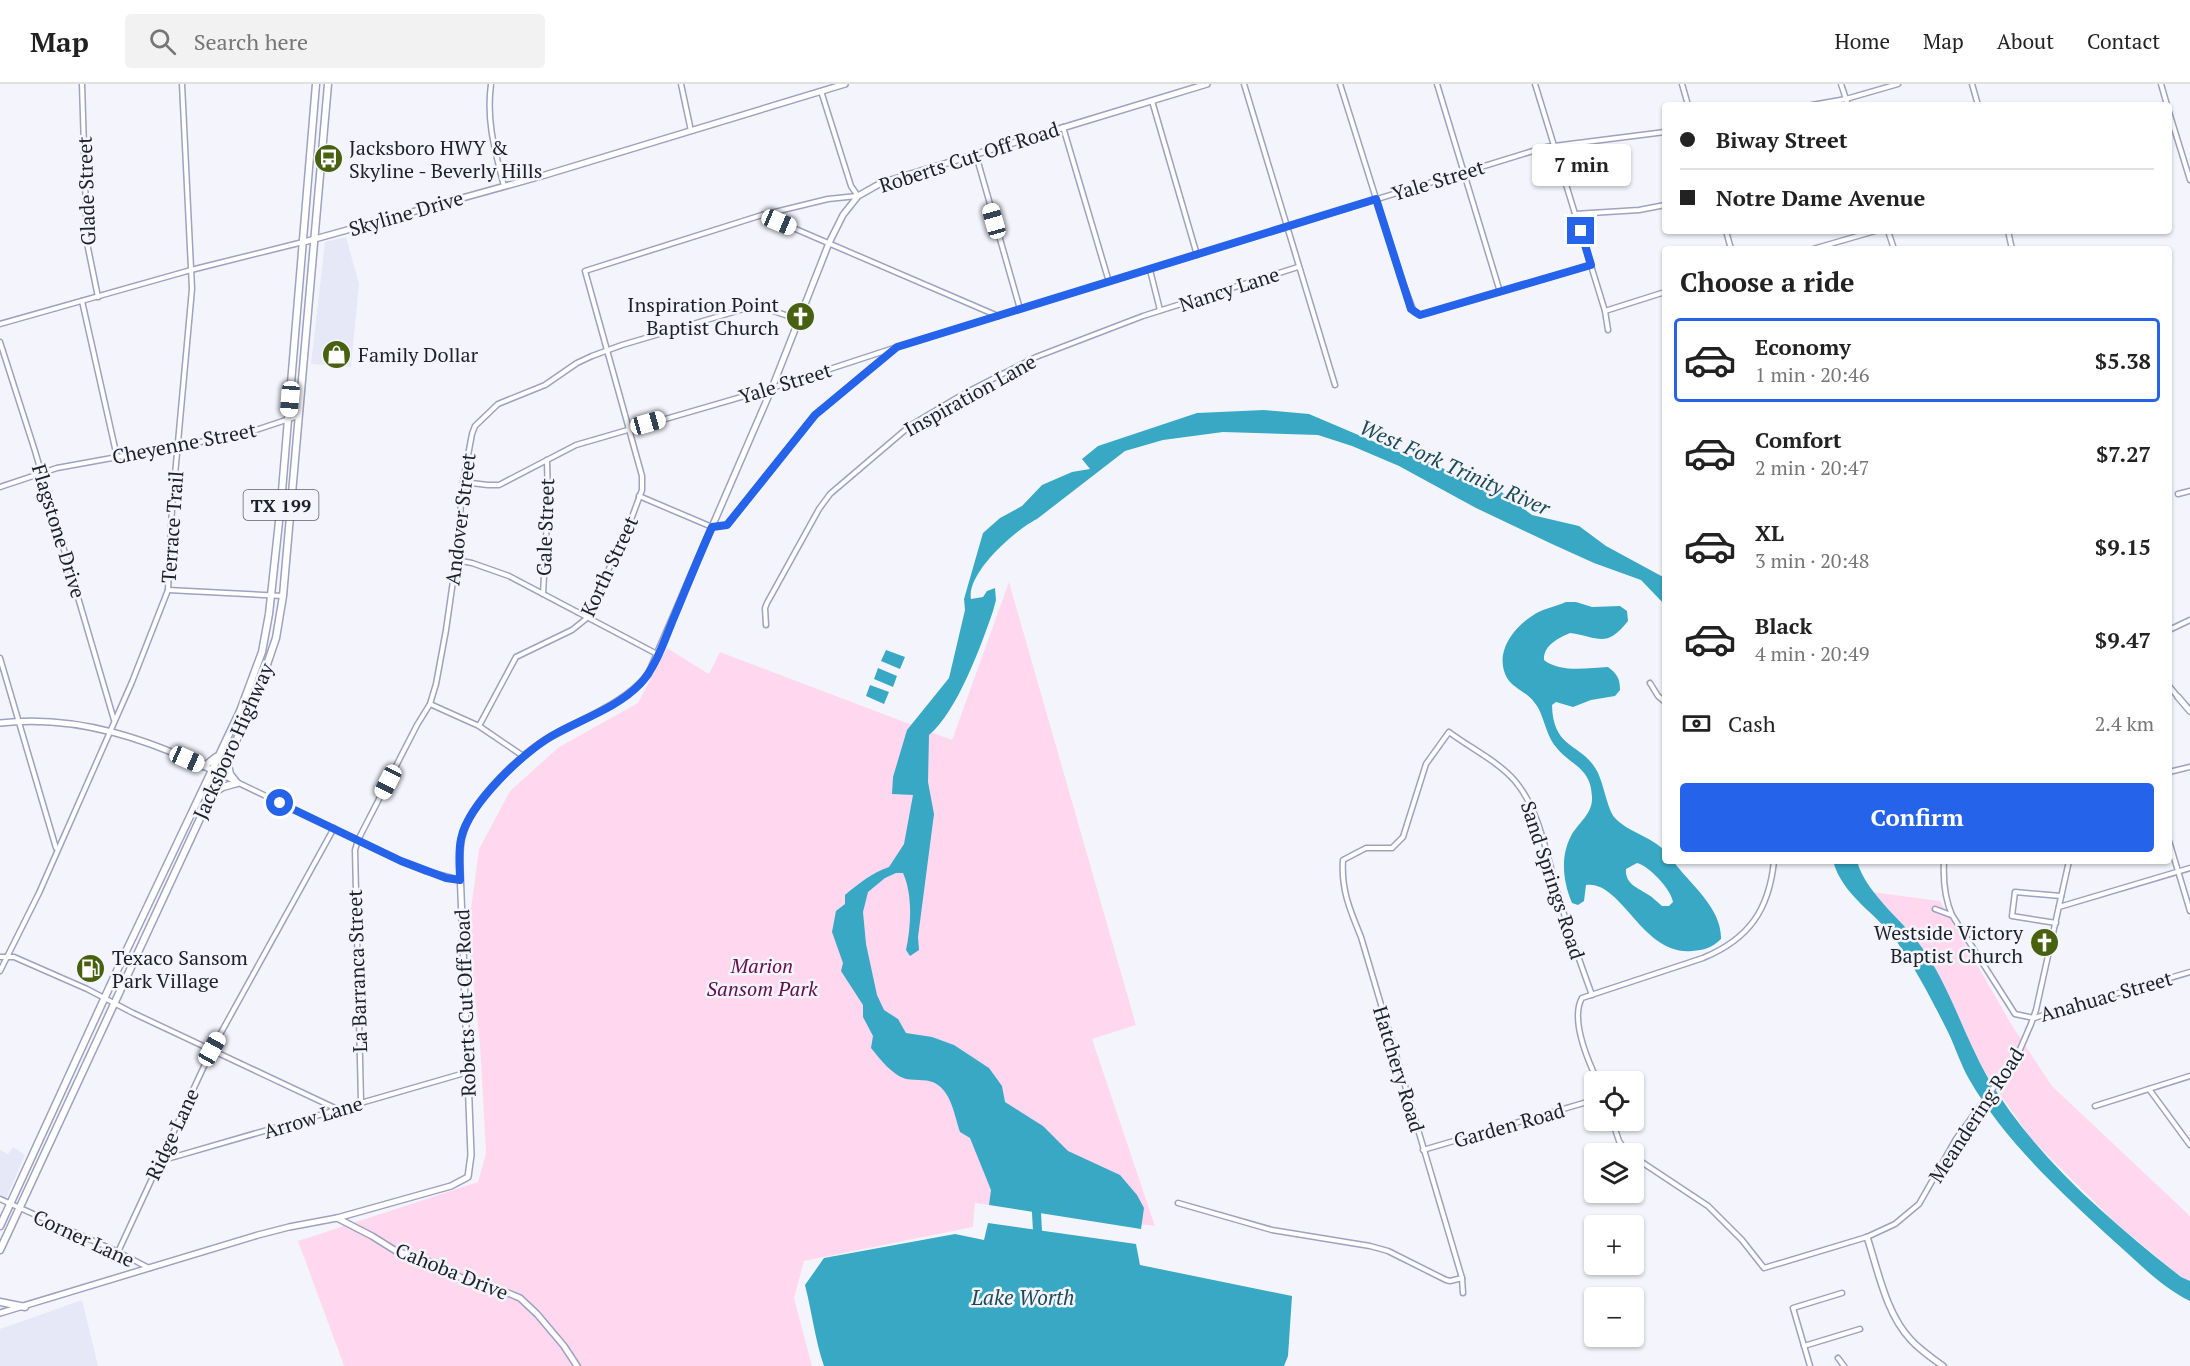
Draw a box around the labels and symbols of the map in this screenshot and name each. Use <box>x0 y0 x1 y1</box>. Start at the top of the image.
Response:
street label: Roberts Cut Off Road <box>876 115 1062 199</box>
place label: Jacksboro HWY & Skyline - Beverly Hills <box>349 134 543 184</box>
street label: Glade Street <box>71 135 101 246</box>
bus stop icon: Jacksboro HWY & Skyline - Beverly Hills <box>312 142 344 174</box>
callout: 7 min <box>1532 144 1630 186</box>
street label: Yale Street <box>1388 153 1488 207</box>
street label: Skyline Drive <box>346 184 466 242</box>
car <box>980 201 1008 241</box>
car <box>759 207 799 237</box>
route end <box>1567 217 1594 244</box>
street label: Nancy Lane <box>1175 260 1283 318</box>
place label: Inspiration Point Baptist Church <box>627 291 780 341</box>
church icon: Inspiration Point Baptist Church <box>784 300 816 332</box>
shop icon: Family Dollar <box>321 338 353 370</box>
place label: Family Dollar <box>358 341 479 368</box>
street label: Inspiration Lane <box>899 348 1041 442</box>
street label: Yale Street <box>735 356 835 410</box>
car <box>279 380 301 418</box>
car <box>628 409 668 437</box>
water label: West Fork Trinity River <box>1355 412 1555 522</box>
street label: Cheyenne Street <box>110 416 259 470</box>
street label: Andover Street <box>438 451 482 587</box>
street label: Flagstone Drive <box>26 461 92 601</box>
street label: Terrace Trail <box>155 470 189 584</box>
street label: Gale Street <box>530 477 560 577</box>
road number: TX 199 <box>244 490 318 520</box>
street label: Korth Street <box>574 511 644 621</box>
street label: Jacksboro Highway <box>186 658 280 823</box>
car <box>167 743 207 775</box>
car <box>372 762 404 802</box>
route start <box>266 789 293 816</box>
street label: Sand Springs Road <box>1515 797 1591 963</box>
street label: La Barranca Street <box>341 888 373 1053</box>
street label: Roberts Cut Off Road <box>448 909 482 1097</box>
place label: Westside Victory Baptist Church <box>1874 919 2024 969</box>
church icon: Westside Victory Baptist Church <box>2028 927 2060 959</box>
place label: Texaco Sansom Park Village <box>112 944 248 994</box>
fuel station icon: Texaco Sansom Park Village <box>75 952 107 984</box>
park label: Marion Sansom Park <box>706 952 818 1002</box>
street label: Anahuac Street <box>2037 964 2176 1028</box>
street label: Hatchery Road <box>1367 1003 1431 1135</box>
car <box>195 1029 229 1069</box>
street label: Meandering Road <box>1922 1042 2030 1188</box>
street label: Ridge Lane <box>139 1084 205 1184</box>
street label: Arrow Lane <box>260 1089 366 1145</box>
street label: Garden Road <box>1450 1096 1568 1154</box>
street label: Corner Lane <box>29 1203 139 1273</box>
street label: Cahoba Drive <box>392 1236 512 1306</box>
water label: Lake Worth <box>971 1283 1074 1311</box>

